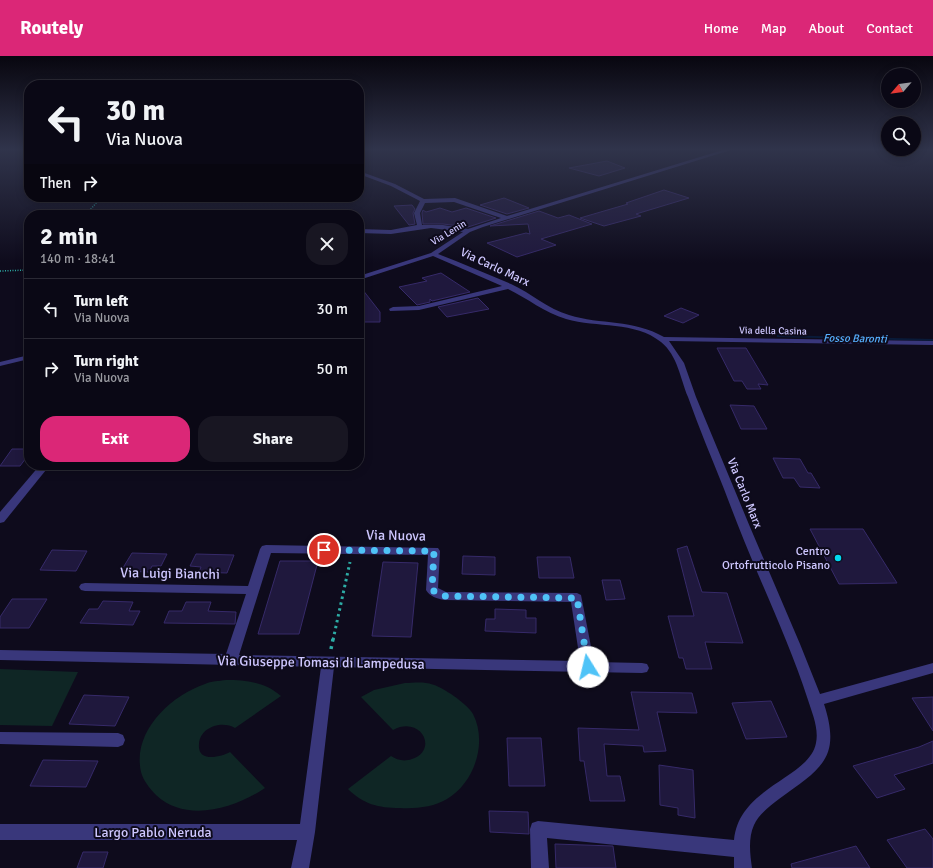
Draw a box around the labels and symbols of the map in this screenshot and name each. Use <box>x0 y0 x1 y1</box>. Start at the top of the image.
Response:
north arrow <box>881 68 921 108</box>
street label: Via Lenin <box>429 218 468 248</box>
street label: Via Carlo Marx <box>458 245 532 290</box>
street label: Via della Casina <box>739 324 807 338</box>
water label: Fosso Baronti <box>823 331 888 346</box>
street label: Via Carlo Marx <box>724 456 766 531</box>
street label: Via Nuova <box>366 526 426 545</box>
pin <box>307 533 341 567</box>
place label: Centro Ortofrutticolo Pisano <box>722 544 830 573</box>
marker: Centro Ortofrutticolo Pisano <box>833 553 843 563</box>
street label: Via Luigi Bianchi <box>120 564 220 583</box>
position arrow <box>567 646 609 688</box>
street label: Via Giuseppe Tomasi di Lampedusa <box>217 652 425 673</box>
street label: Largo Pablo Neruda <box>94 824 212 841</box>

